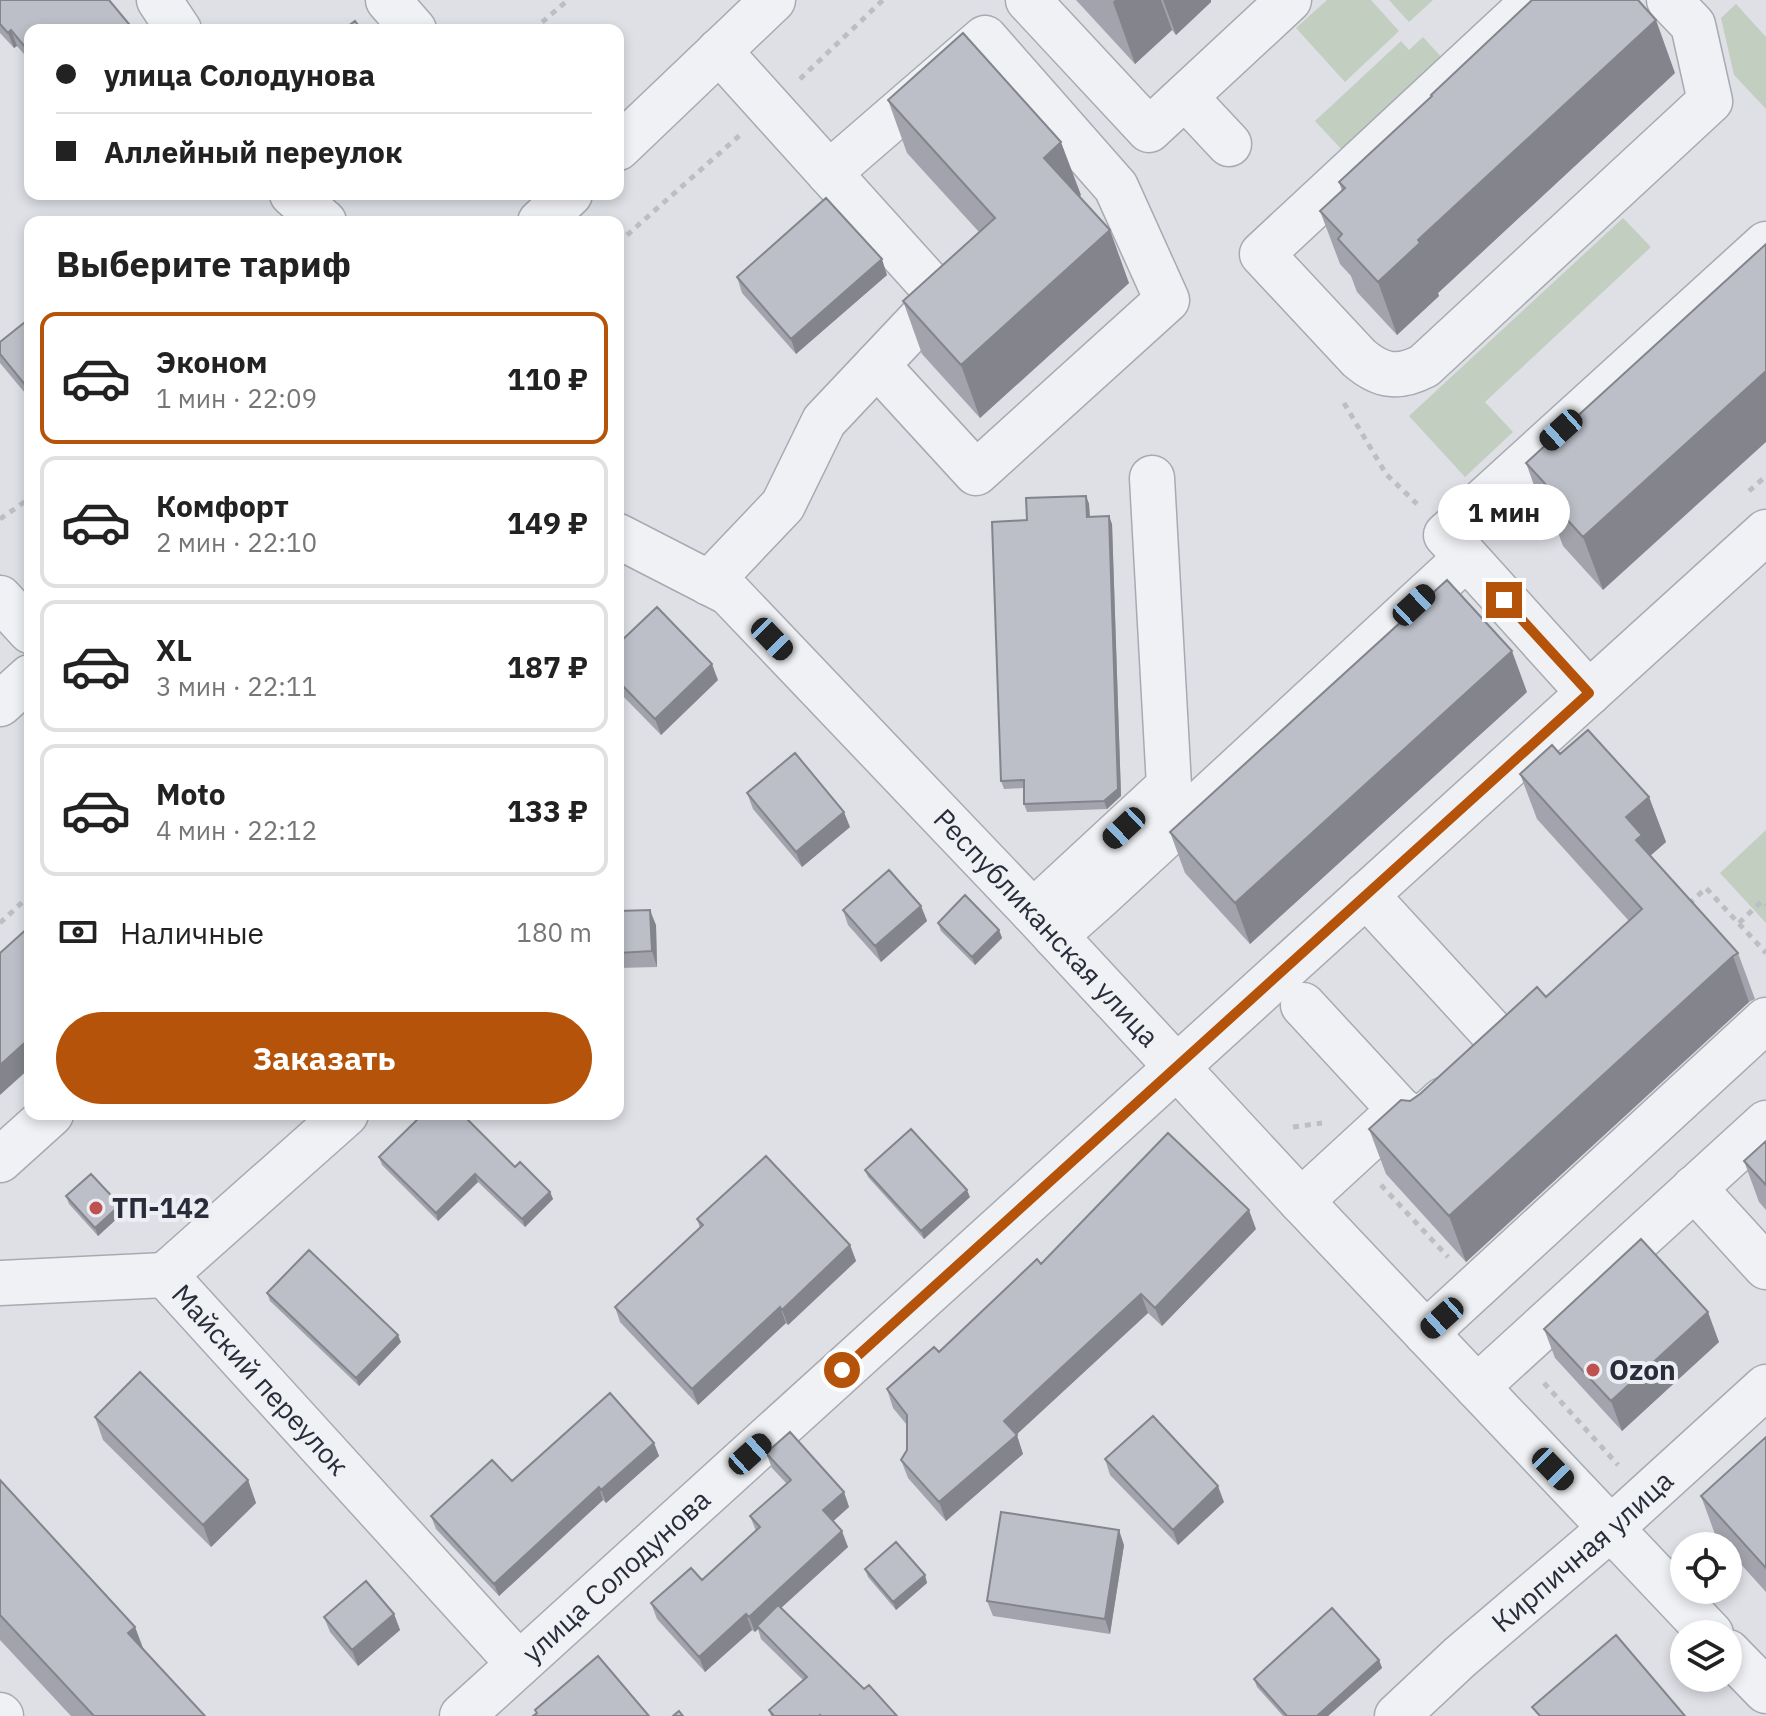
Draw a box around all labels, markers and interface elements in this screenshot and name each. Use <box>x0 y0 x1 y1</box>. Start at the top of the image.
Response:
text: улица Солодунова <box>104 55 375 94</box>
text: Аллейный переулок <box>104 132 403 171</box>
text: Выберите тариф <box>56 240 351 287</box>
icon: car <box>60 342 132 414</box>
text: Эконом <box>156 342 267 381</box>
text: 110 ₽ <box>507 359 588 398</box>
text: 1 мин · 22:09 <box>156 381 317 415</box>
car <box>1535 405 1587 455</box>
callout: 1 мин <box>1438 484 1570 540</box>
icon: car <box>60 486 132 558</box>
text: Комфорт <box>156 486 289 525</box>
text: 1 мин <box>1468 495 1540 529</box>
text: 149 ₽ <box>507 503 588 542</box>
text: 2 мин · 22:10 <box>156 525 317 559</box>
car <box>1388 580 1440 630</box>
route end <box>1486 582 1522 618</box>
car <box>747 613 797 665</box>
icon: car <box>60 630 132 702</box>
text: XL <box>156 630 192 669</box>
text: 187 ₽ <box>507 647 588 686</box>
text: 3 мин · 22:11 <box>156 669 317 703</box>
icon: car <box>60 774 132 846</box>
text: Moto <box>156 774 226 813</box>
text: 133 ₽ <box>507 791 588 830</box>
street label: Республиканская улица <box>926 800 1168 1054</box>
car <box>1098 803 1150 853</box>
text: 4 мин · 22:12 <box>156 813 317 847</box>
icon: cash <box>56 910 100 954</box>
text: Наличные <box>120 913 264 952</box>
text: 180 m <box>516 915 592 949</box>
button: Заказать <box>56 1012 592 1104</box>
place label: ТП-142 <box>112 1189 210 1226</box>
marker: ТП-142 <box>87 1199 105 1217</box>
street label: Майский переулок <box>164 1276 357 1483</box>
car <box>1416 1293 1468 1343</box>
place label: Ozon <box>1609 1351 1676 1388</box>
route start <box>824 1352 860 1388</box>
marker: Ozon <box>1584 1361 1602 1379</box>
car <box>724 1429 776 1479</box>
car <box>1528 1443 1578 1495</box>
street label: Кирпичная улица <box>1483 1462 1681 1640</box>
street label: улица Солодунова <box>514 1481 718 1671</box>
map controls <box>1670 1532 1742 1692</box>
button: locate <box>1670 1532 1742 1604</box>
button: layers <box>1670 1620 1742 1692</box>

